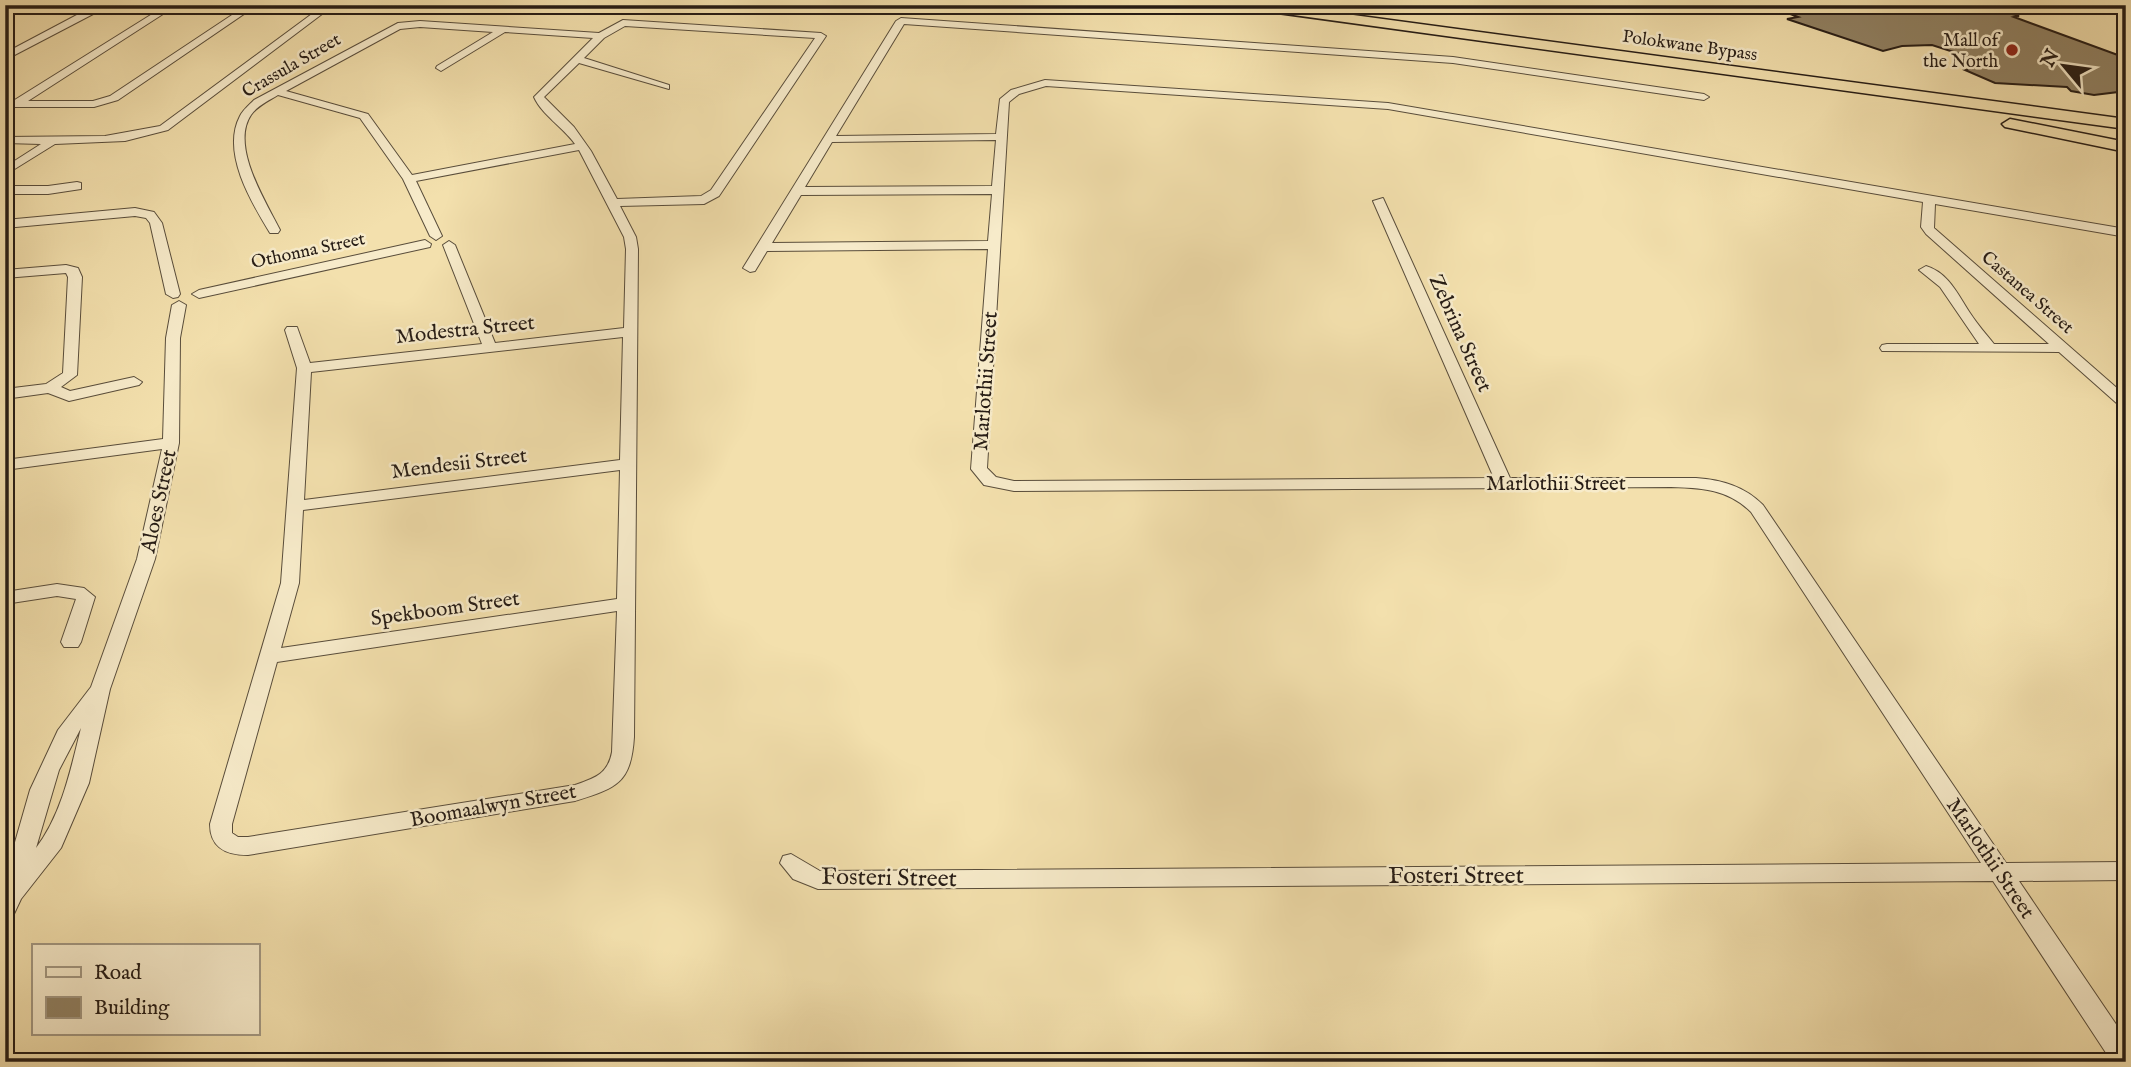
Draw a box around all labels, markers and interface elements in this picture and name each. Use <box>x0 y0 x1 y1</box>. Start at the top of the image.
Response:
street label: Polokwane Bypass <box>1621 26 1759 67</box>
street label: Crassula Street <box>238 29 345 104</box>
place label: Mall of the North <box>1923 30 2001 74</box>
north arrow <box>2030 32 2100 102</box>
marker: Mall of the North <box>2004 42 2020 58</box>
text: N <box>2036 45 2066 73</box>
street label: Othonna Street <box>249 228 367 275</box>
street label: Castanea Street <box>1976 247 2078 340</box>
street label: Zebrina Street <box>1422 271 1498 397</box>
street label: Modestra Street <box>394 310 536 351</box>
street label: Marlothii Street <box>968 310 1005 452</box>
street label: Mendesii Street <box>390 443 529 486</box>
street label: Aloes Street <box>135 447 184 556</box>
street label: Marlothii Street <box>1486 471 1626 498</box>
street label: Spekboom Street <box>369 586 521 633</box>
street label: Boomaalwyn Street <box>408 779 578 834</box>
street label: Marlothii Street <box>1939 793 2040 924</box>
street label: Fosteri Street <box>1388 861 1524 892</box>
street label: Fosteri Street <box>821 862 957 895</box>
legend <box>32 944 259 1036</box>
text: Road <box>94 960 142 987</box>
text: Building <box>94 995 170 1022</box>

